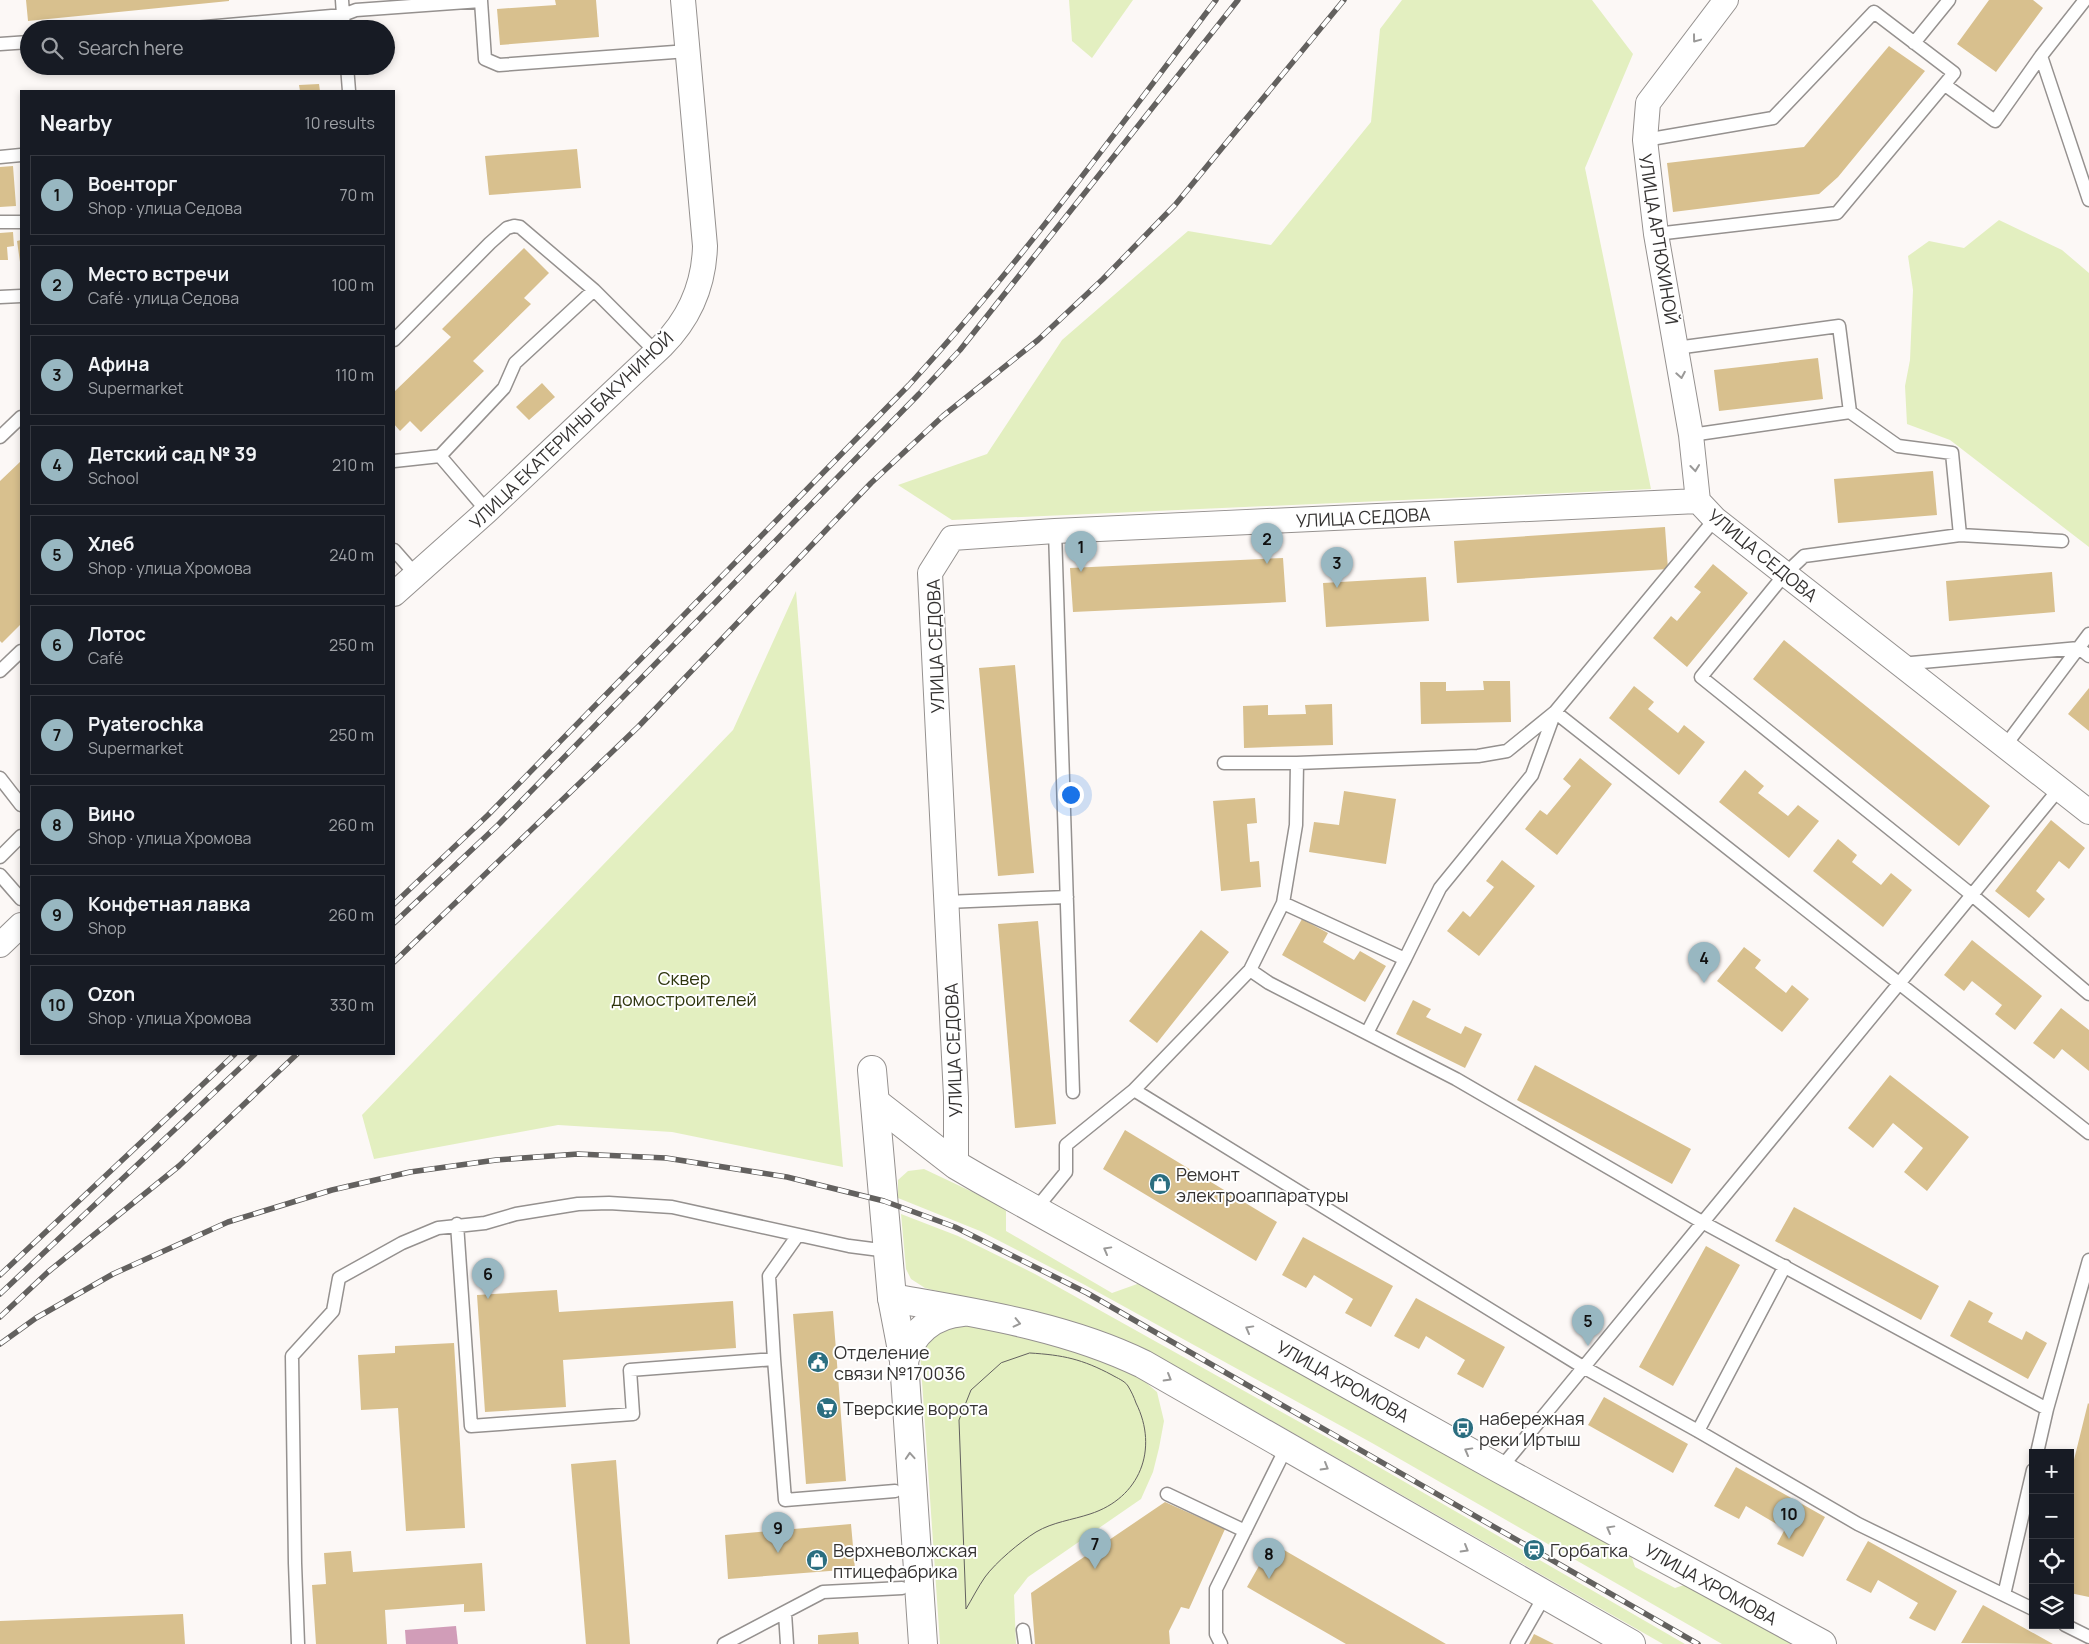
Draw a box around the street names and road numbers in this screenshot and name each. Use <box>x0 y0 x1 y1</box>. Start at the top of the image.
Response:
street label: УЛИЦА АРТЮХИНОЙ <box>1634 152 1684 326</box>
street label: УЛИЦА ЕКАТЕРИНЫ БАКУНИНОЙ <box>464 326 678 534</box>
street label: УЛИЦА СЕДОВА <box>1295 501 1431 533</box>
street label: УЛИЦА СЕДОВА <box>1703 503 1823 607</box>
street label: УЛИЦА СЕДОВА <box>921 578 949 714</box>
street label: УЛИЦА СЕДОВА <box>939 982 967 1118</box>
street label: УЛИЦА ХРОМОВА <box>1272 1335 1414 1428</box>
street label: УЛИЦА ХРОМОВА <box>1640 1538 1782 1631</box>

